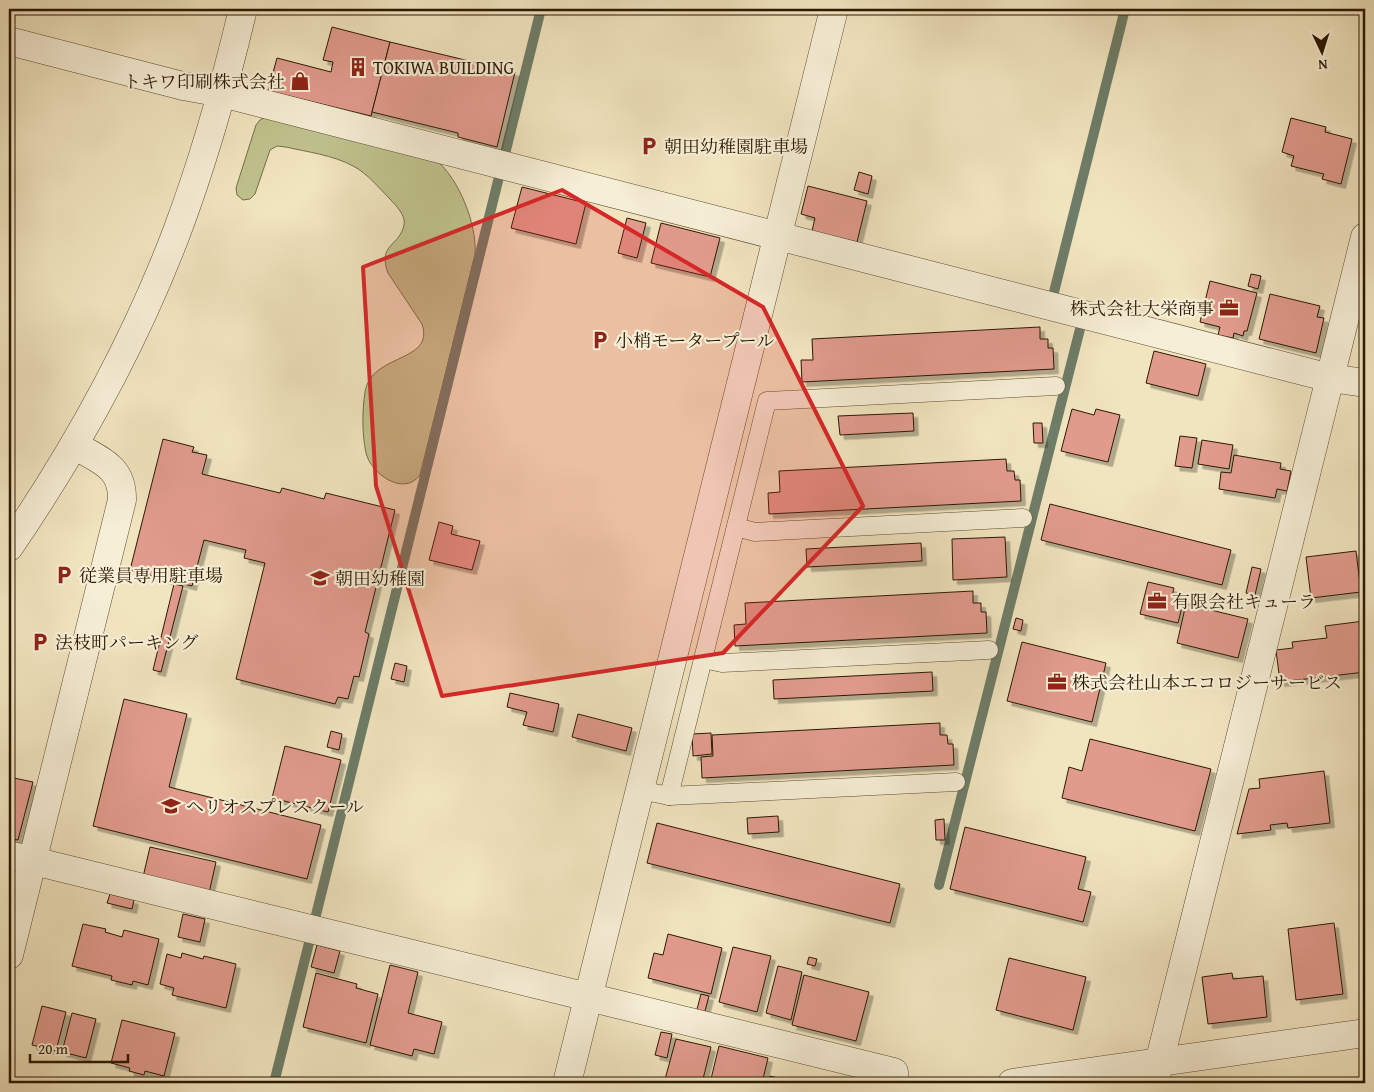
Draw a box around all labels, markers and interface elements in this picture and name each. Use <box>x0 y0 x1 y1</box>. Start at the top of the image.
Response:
north arrow <box>1296 28 1346 78</box>
place label: TOKIWA BUILDING <box>373 54 515 81</box>
text: N <box>1317 55 1328 75</box>
building icon: TOKIWA BUILDING <box>347 56 369 78</box>
place label: トキワ印刷株式会社 <box>123 68 285 95</box>
shop icon: トキワ印刷株式会社 <box>289 70 311 92</box>
place label: 朝田幼稚園駐車場 <box>664 133 808 160</box>
parking icon: 朝田幼稚園駐車場 <box>638 135 660 157</box>
place label: 株式会社大栄商事 <box>1070 295 1214 322</box>
office icon: 株式会社大栄商事 <box>1218 297 1240 319</box>
place label: 小梢モータープール <box>615 327 774 354</box>
parking icon: 小梢モータープール <box>589 329 611 351</box>
place label: 従業員専用駐車場 <box>79 562 223 589</box>
parking icon: 従業員専用駐車場 <box>53 564 75 586</box>
place label: 朝田幼稚園 <box>335 565 425 592</box>
school or university icon: 朝田幼稚園 <box>309 567 331 589</box>
place label: 有限会社キューラ <box>1172 588 1316 615</box>
office icon: 有限会社キューラ <box>1146 590 1168 612</box>
place label: 法枝町パーキング <box>55 629 198 656</box>
parking icon: 法枝町パーキング <box>29 631 51 653</box>
place label: 株式会社山本エコロジーサービス <box>1072 669 1342 696</box>
office icon: 株式会社山本エコロジーサービス <box>1046 671 1068 693</box>
place label: ヘリオスプレスクール <box>186 793 364 820</box>
school or university icon: ヘリオスプレスクール <box>160 795 182 817</box>
scale bar <box>30 1032 128 1064</box>
text: 20 m <box>38 1038 69 1059</box>

